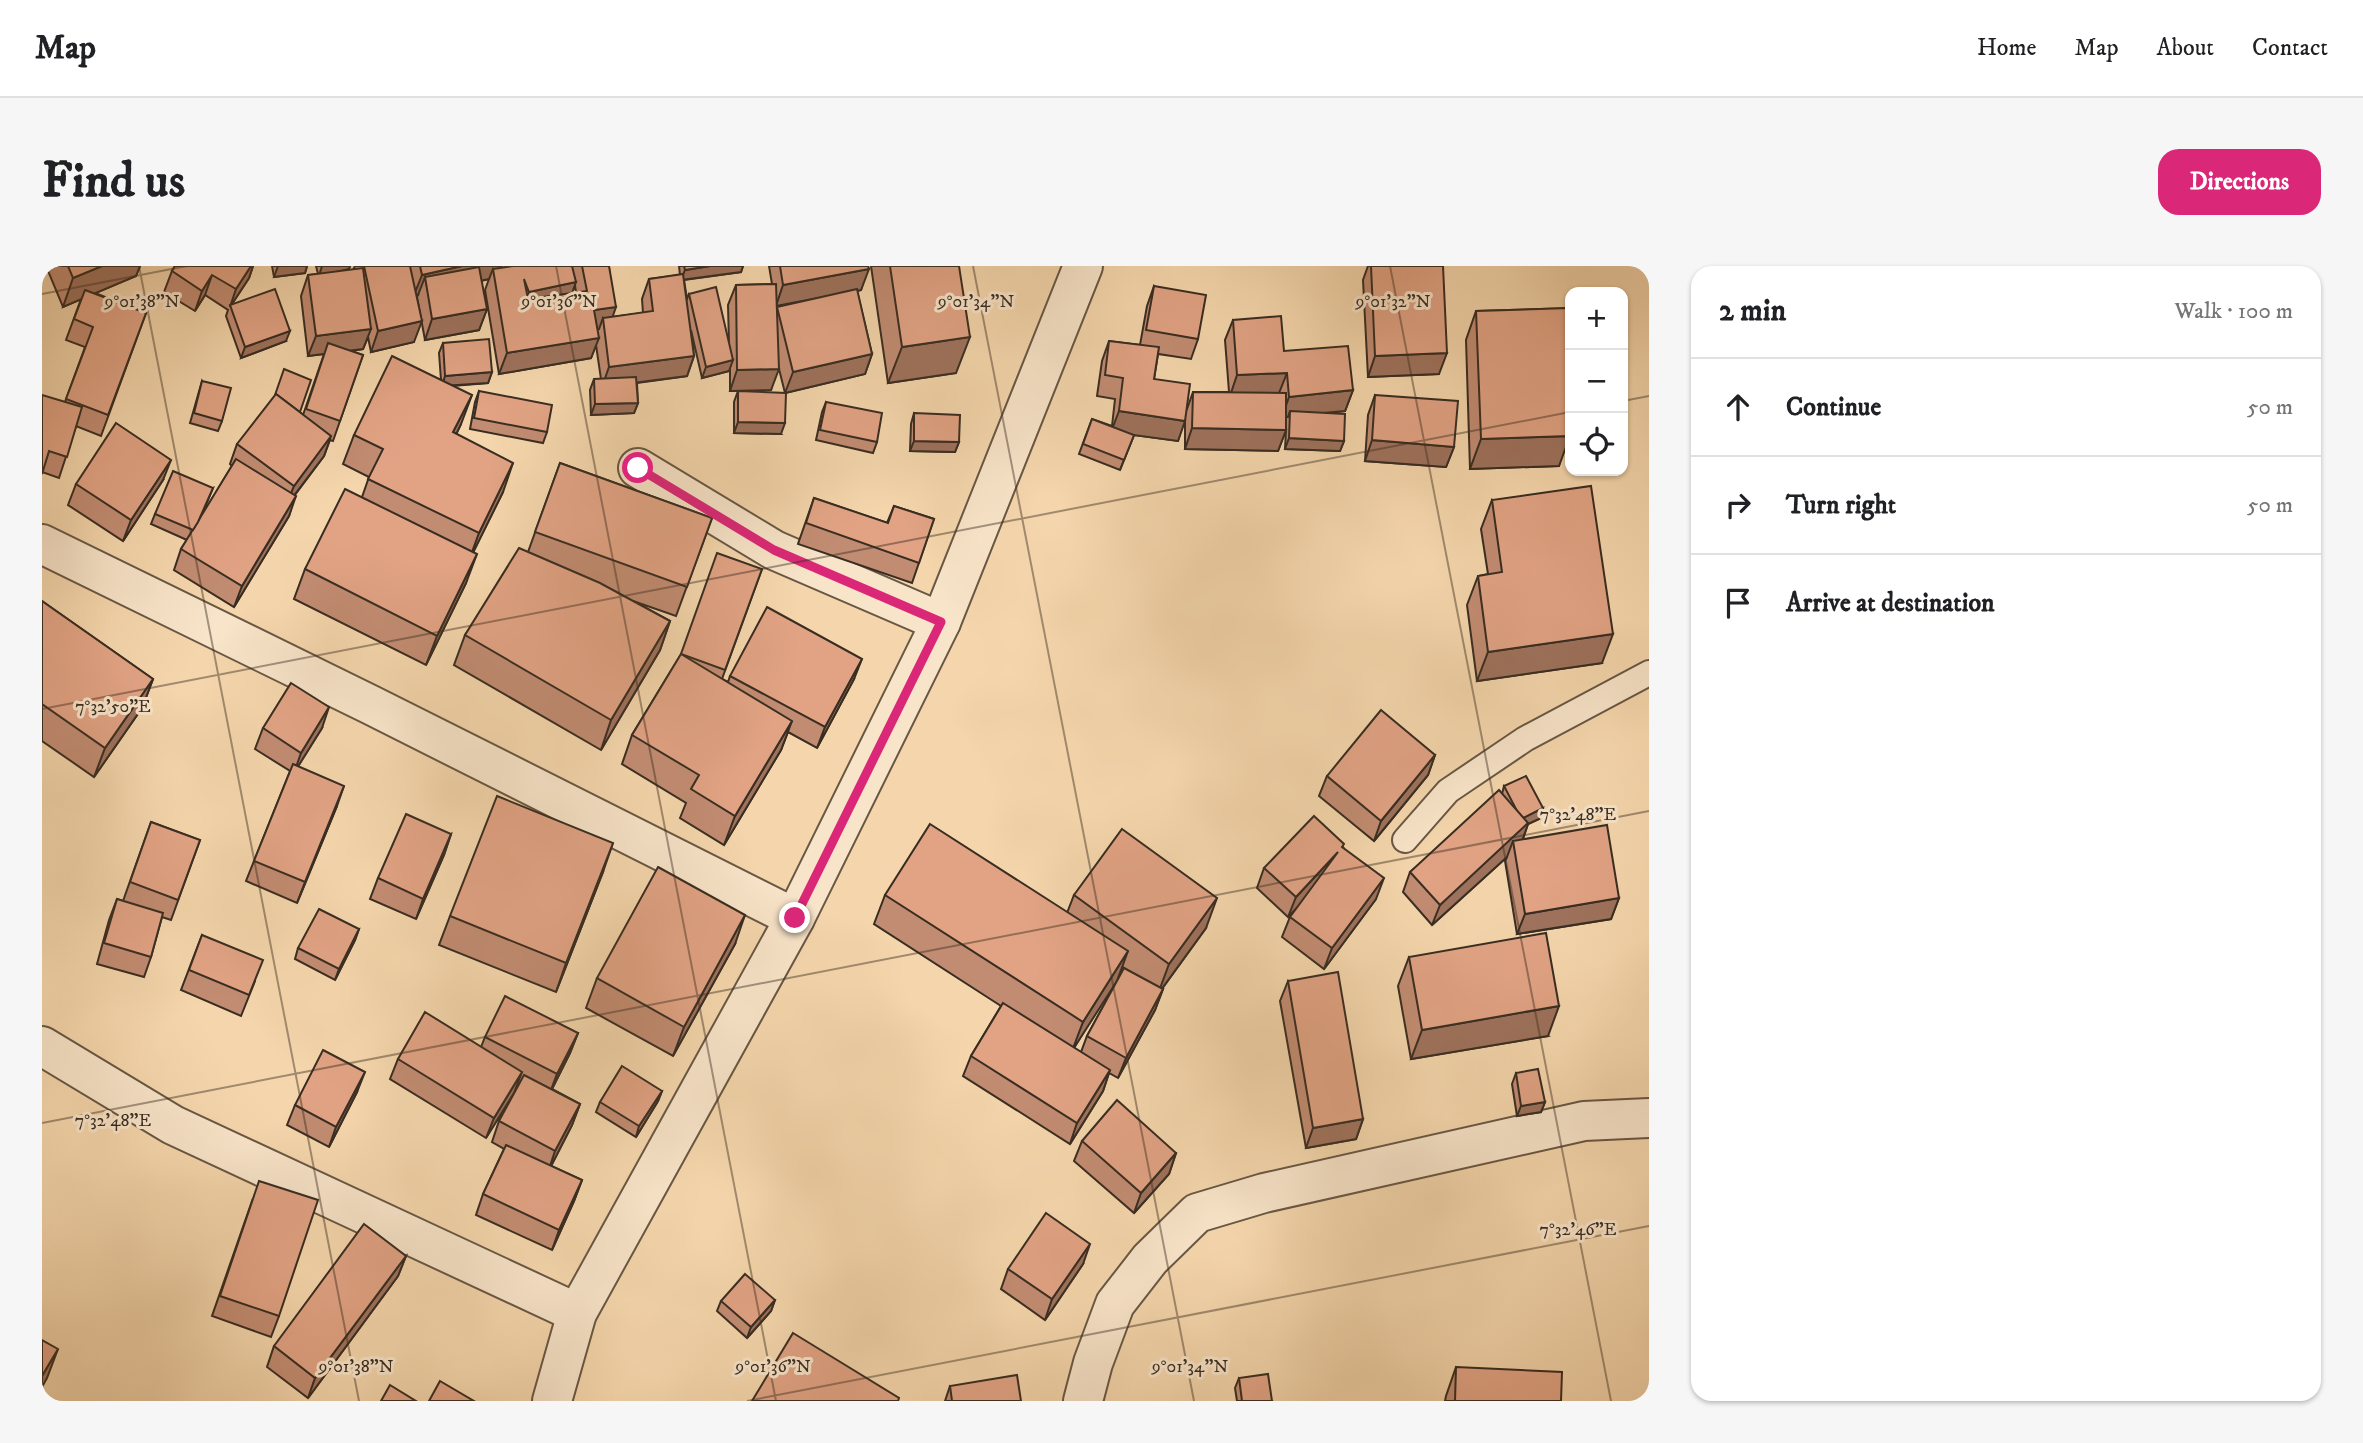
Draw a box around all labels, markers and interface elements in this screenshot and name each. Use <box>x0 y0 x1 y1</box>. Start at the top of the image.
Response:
text: Map <box>35 28 96 69</box>
text: Home <box>1977 33 2036 63</box>
text: Map <box>2074 33 2119 63</box>
text: About <box>2157 33 2214 63</box>
text: Contact <box>2252 33 2328 63</box>
button: Directions <box>2158 149 2321 215</box>
text: Find us <box>42 151 185 213</box>
map controls <box>1565 287 1628 476</box>
button: + <box>1565 287 1628 350</box>
text: 9°01'38"N <box>104 291 180 313</box>
text: 9°01'36"N <box>520 291 597 313</box>
text: 9°01'34"N <box>937 291 1014 313</box>
text: 9°01'32"N <box>1355 291 1431 313</box>
text: 2 min <box>1719 293 1786 330</box>
text: Walk · 100 m <box>2174 297 2293 326</box>
button: − <box>1565 350 1628 413</box>
icon: ahead <box>1719 388 1757 426</box>
text: Continue <box>1786 391 1881 424</box>
text: 50 m <box>2247 393 2293 422</box>
button: locate <box>1565 413 1628 476</box>
route start <box>622 452 653 483</box>
icon: right <box>1719 486 1757 524</box>
text: Turn right <box>1786 489 1896 522</box>
text: 50 m <box>2247 491 2293 520</box>
icon: arrive <box>1719 584 1757 622</box>
text: Arrive at destination <box>1786 587 1995 620</box>
text: 7°32'50"E <box>75 696 151 718</box>
text: 7°32'48"E <box>1540 804 1616 826</box>
route end <box>779 902 810 933</box>
text: 7°32'48"E <box>75 1110 151 1132</box>
text: 7°32'46"E <box>1540 1219 1617 1241</box>
text: 9°01'38"N <box>318 1356 394 1378</box>
text: 9°01'36"N <box>734 1356 811 1378</box>
text: 9°01'34"N <box>1151 1356 1228 1378</box>

